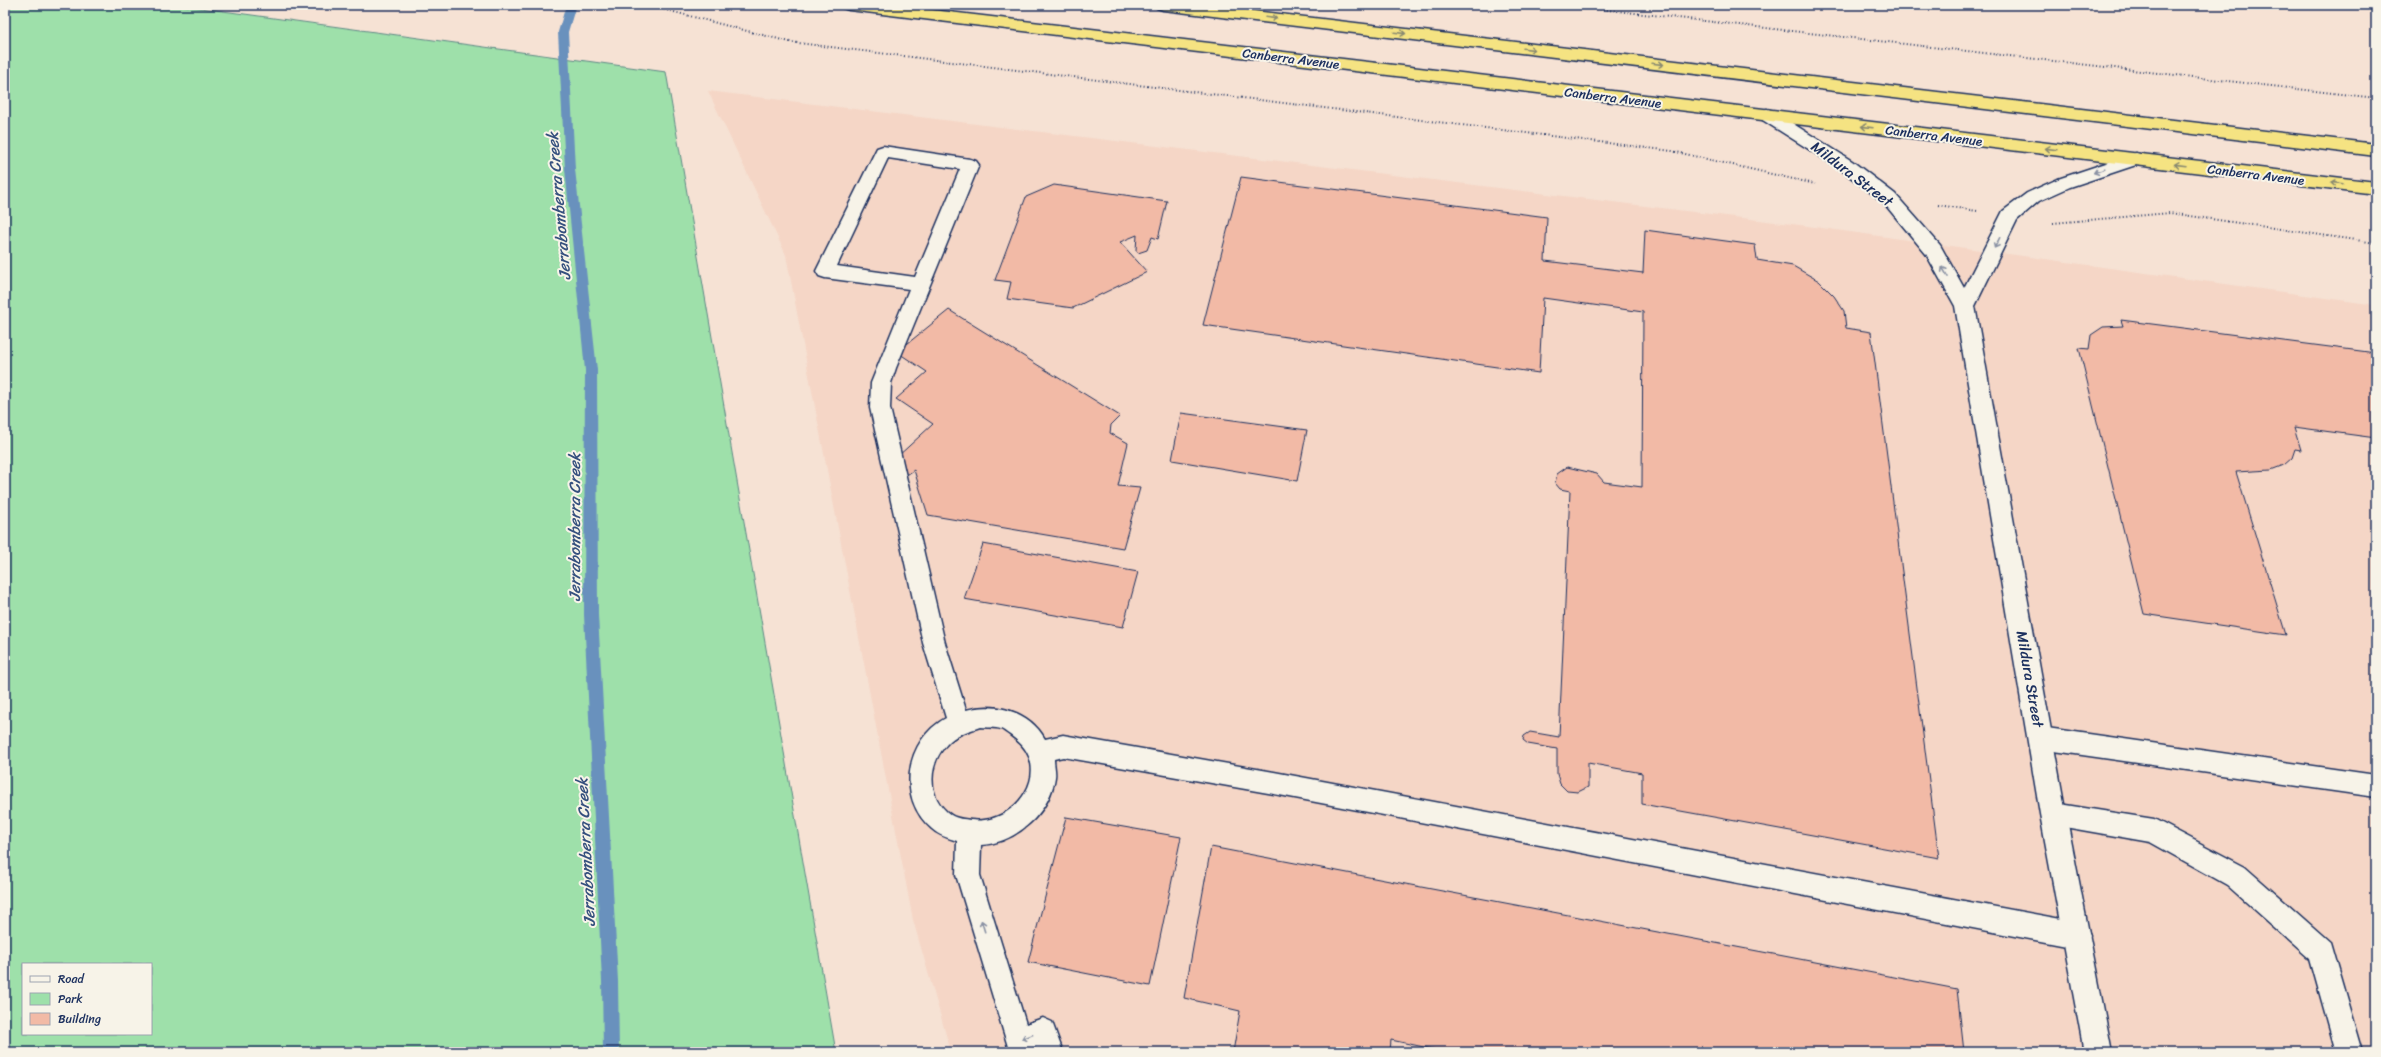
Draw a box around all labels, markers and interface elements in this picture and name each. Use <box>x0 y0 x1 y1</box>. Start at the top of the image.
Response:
one-way arrow <box>1264 14 1277 22</box>
one-way arrow <box>1393 30 1406 37</box>
street label: Canberra Avenue <box>1241 41 1341 76</box>
one-way arrow <box>1522 45 1535 53</box>
one-way arrow <box>1651 60 1664 68</box>
street label: Canberra Avenue <box>1563 80 1663 115</box>
street label: Canberra Avenue <box>1884 118 1984 153</box>
one-way arrow <box>1861 123 1874 131</box>
water label: Jerrabomberra Creek <box>537 129 579 281</box>
street label: Mildura Street <box>1805 134 1900 214</box>
one-way arrow <box>2045 145 2058 153</box>
street label: Canberra Avenue <box>2206 157 2306 192</box>
one-way arrow <box>2174 161 2187 168</box>
one-way arrow <box>2092 168 2105 175</box>
one-way arrow <box>2331 180 2344 187</box>
one-way arrow <box>1993 236 2000 248</box>
one-way arrow <box>1941 266 1949 278</box>
water label: Jerrabomberra Creek <box>560 451 589 601</box>
street label: Mildura Street <box>2009 629 2051 730</box>
water label: Jerrabomberra Creek <box>567 775 604 927</box>
one-way arrow <box>979 919 986 932</box>
legend <box>22 963 152 1035</box>
text: Road <box>58 968 85 990</box>
text: Park <box>58 988 83 1010</box>
text: Building <box>58 1008 101 1030</box>
one-way arrow <box>1022 1034 1034 1041</box>

